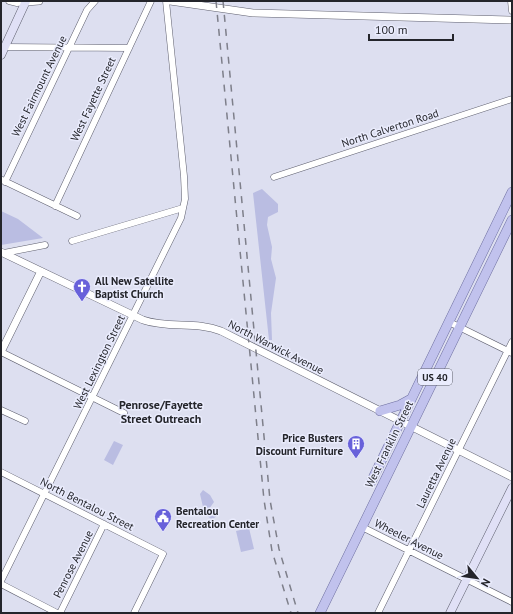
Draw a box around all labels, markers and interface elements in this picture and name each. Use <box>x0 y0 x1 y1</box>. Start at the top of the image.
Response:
scale bar <box>369 16 453 42</box>
text: 100 m <box>375 22 408 37</box>
street label: West Fairmount Avenue <box>8 33 70 139</box>
street label: West Fayette Street <box>67 54 119 143</box>
street label: North Calverton Road <box>340 106 440 150</box>
place label: All New Satellite Baptist Church <box>95 274 174 301</box>
church icon: All New Satellite Baptist Church <box>72 277 92 302</box>
street label: West Lexington Street <box>70 312 128 411</box>
street label: North Warwick Avenue <box>226 317 327 377</box>
road number: US 40 <box>418 369 452 385</box>
district label: Penrose/Fayette Street Outreach <box>119 397 203 426</box>
street label: West Franklin Street <box>362 398 416 490</box>
place label: Price Busters Discount Furniture <box>256 431 343 458</box>
building icon: Price Busters Discount Furniture <box>346 434 366 459</box>
street label: Lauretta Avenue <box>413 435 459 510</box>
street label: North Bentalou Street <box>38 474 136 534</box>
place label: Bentalou Recreation Center <box>176 504 259 531</box>
public building icon: Bentalou Recreation Center <box>153 507 173 532</box>
street label: Wheeler Avenue <box>372 516 446 563</box>
street label: Penrose Avenue <box>50 527 96 600</box>
north arrow <box>457 558 497 598</box>
text: N <box>478 576 494 589</box>

